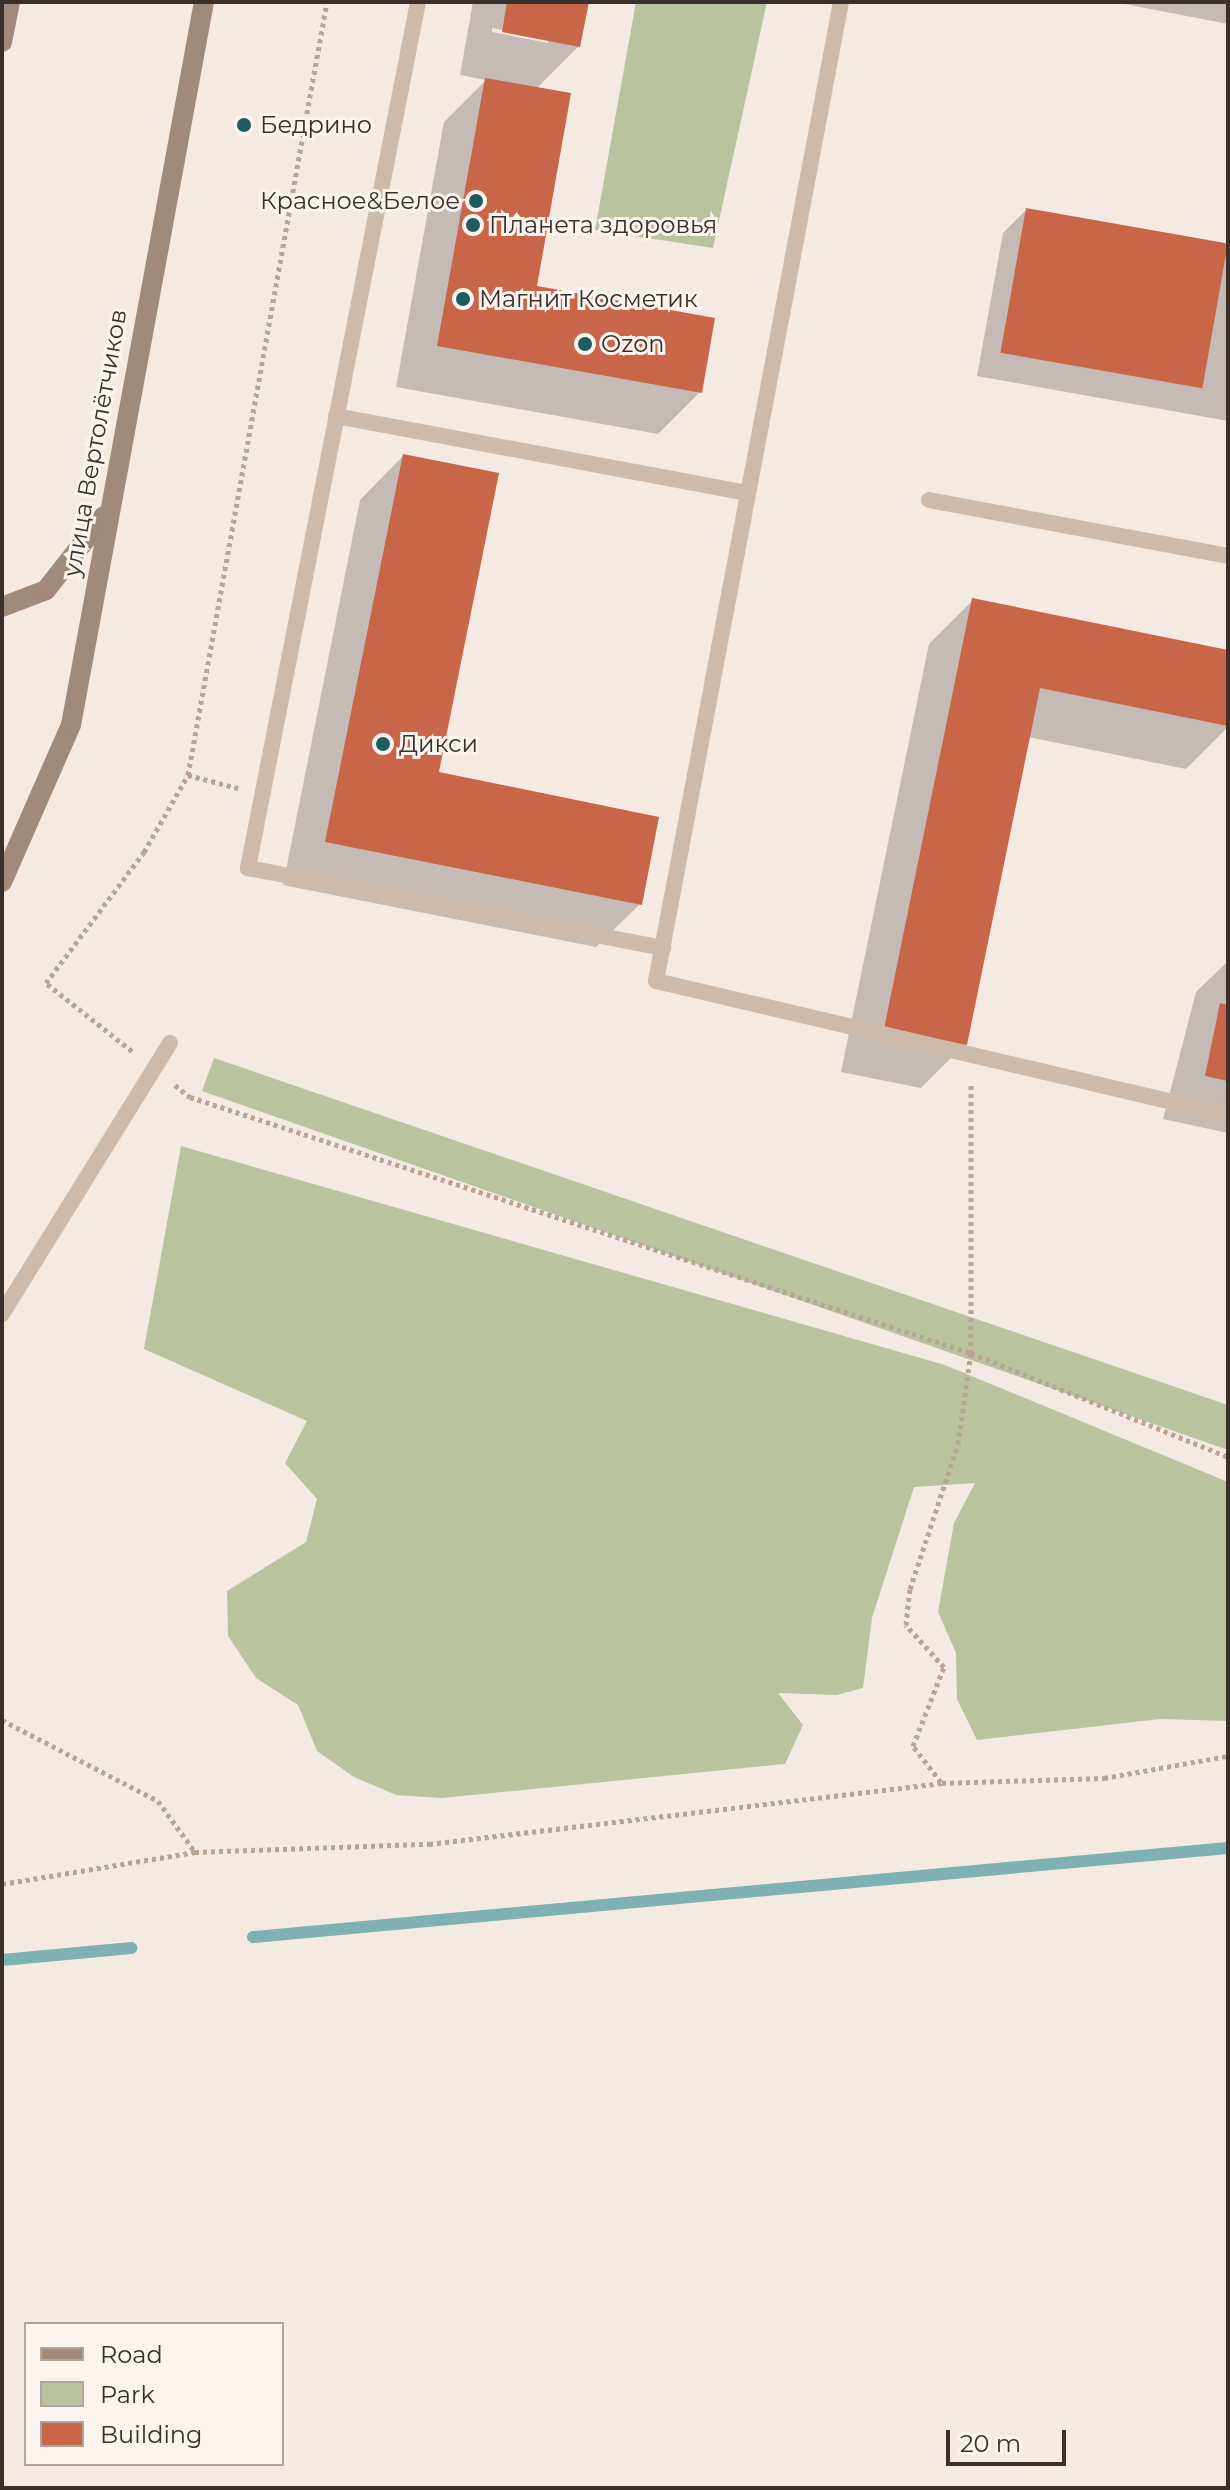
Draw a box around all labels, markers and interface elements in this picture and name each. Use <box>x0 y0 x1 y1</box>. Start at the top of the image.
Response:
place label: Бедрино <box>260 111 372 139</box>
marker: Бедрино <box>235 116 253 134</box>
place label: Красное&Белое <box>260 187 460 215</box>
marker: Красное&Белое <box>467 192 485 210</box>
place label: Планета здоровья <box>489 211 717 239</box>
marker: Планета здоровья <box>464 216 482 234</box>
place label: Магнит Косметик <box>479 285 698 313</box>
marker: Магнит Косметик <box>454 290 472 308</box>
street label: улица Вертолётчиков <box>57 307 133 579</box>
place label: Ozon <box>601 330 664 358</box>
marker: Ozon <box>576 335 594 353</box>
place label: Дикси <box>399 730 478 758</box>
marker: Дикси <box>374 735 392 753</box>
legend <box>24 2322 284 2466</box>
text: Road <box>100 2340 163 2369</box>
text: Park <box>100 2380 155 2409</box>
scale bar <box>950 2414 1070 2464</box>
text: Building <box>100 2420 203 2449</box>
text: 20 m <box>960 2429 1021 2458</box>

